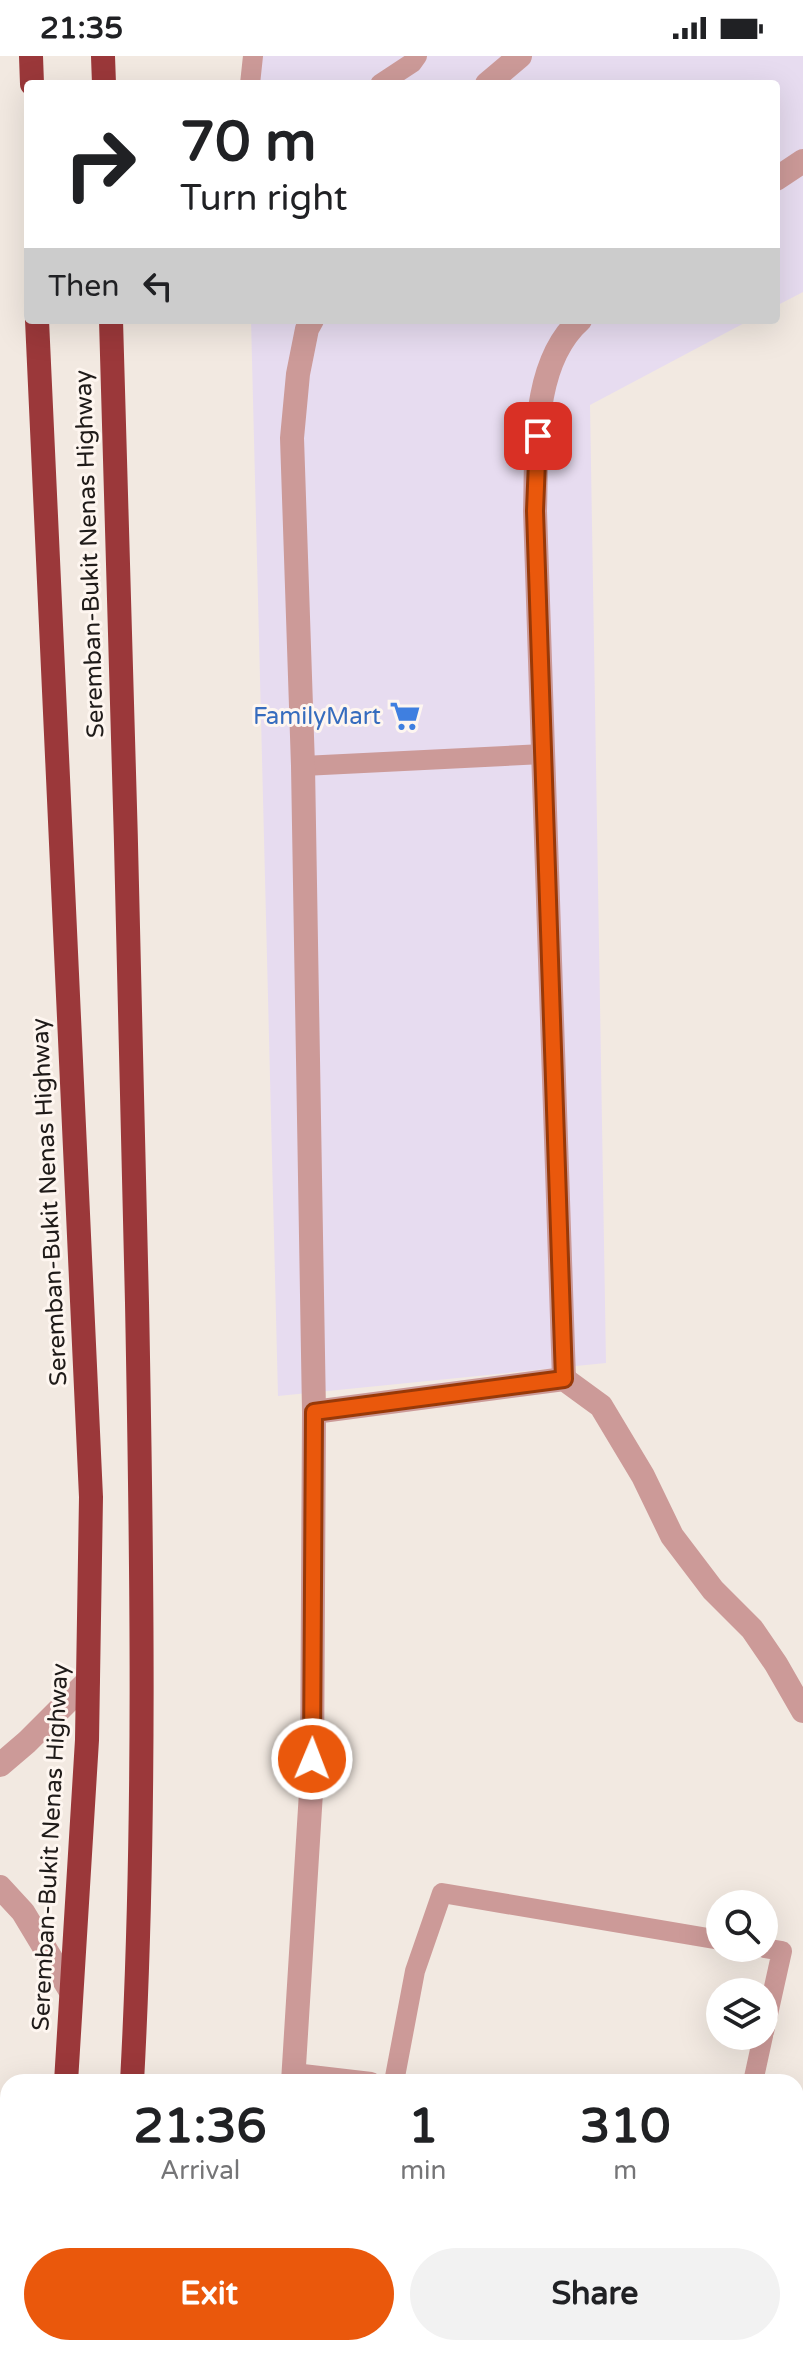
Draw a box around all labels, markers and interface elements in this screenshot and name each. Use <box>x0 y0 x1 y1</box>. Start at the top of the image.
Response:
text: 21:35 <box>40 10 123 47</box>
text: 70 m <box>180 109 316 176</box>
icon: right <box>48 112 152 216</box>
text: Turn right <box>180 177 347 220</box>
icon: left <box>136 264 180 308</box>
text: Then <box>48 268 120 305</box>
street label: Seremban-Bukit Nenas Highway <box>69 369 110 738</box>
pin <box>504 402 572 470</box>
icon: arrive <box>516 414 560 458</box>
supermarket icon: FamilyMart <box>388 699 422 733</box>
place label: FamilyMart <box>253 702 381 731</box>
street label: Seremban-Bukit Nenas Highway <box>25 1017 74 1387</box>
street label: Seremban-Bukit Nenas Highway <box>26 1662 75 2032</box>
position arrow <box>270 1717 354 1801</box>
map controls <box>706 1890 778 2050</box>
button: search <box>706 1890 778 1962</box>
button: layers <box>706 1978 778 2050</box>
text: 21:36 <box>134 2098 267 2156</box>
text: 1 <box>408 2098 438 2156</box>
text: 310 <box>580 2098 670 2156</box>
text: Arrival <box>160 2155 240 2186</box>
text: min <box>400 2155 446 2186</box>
text: m <box>613 2155 637 2186</box>
button: Exit <box>24 2248 394 2340</box>
button: Share <box>410 2248 780 2340</box>

